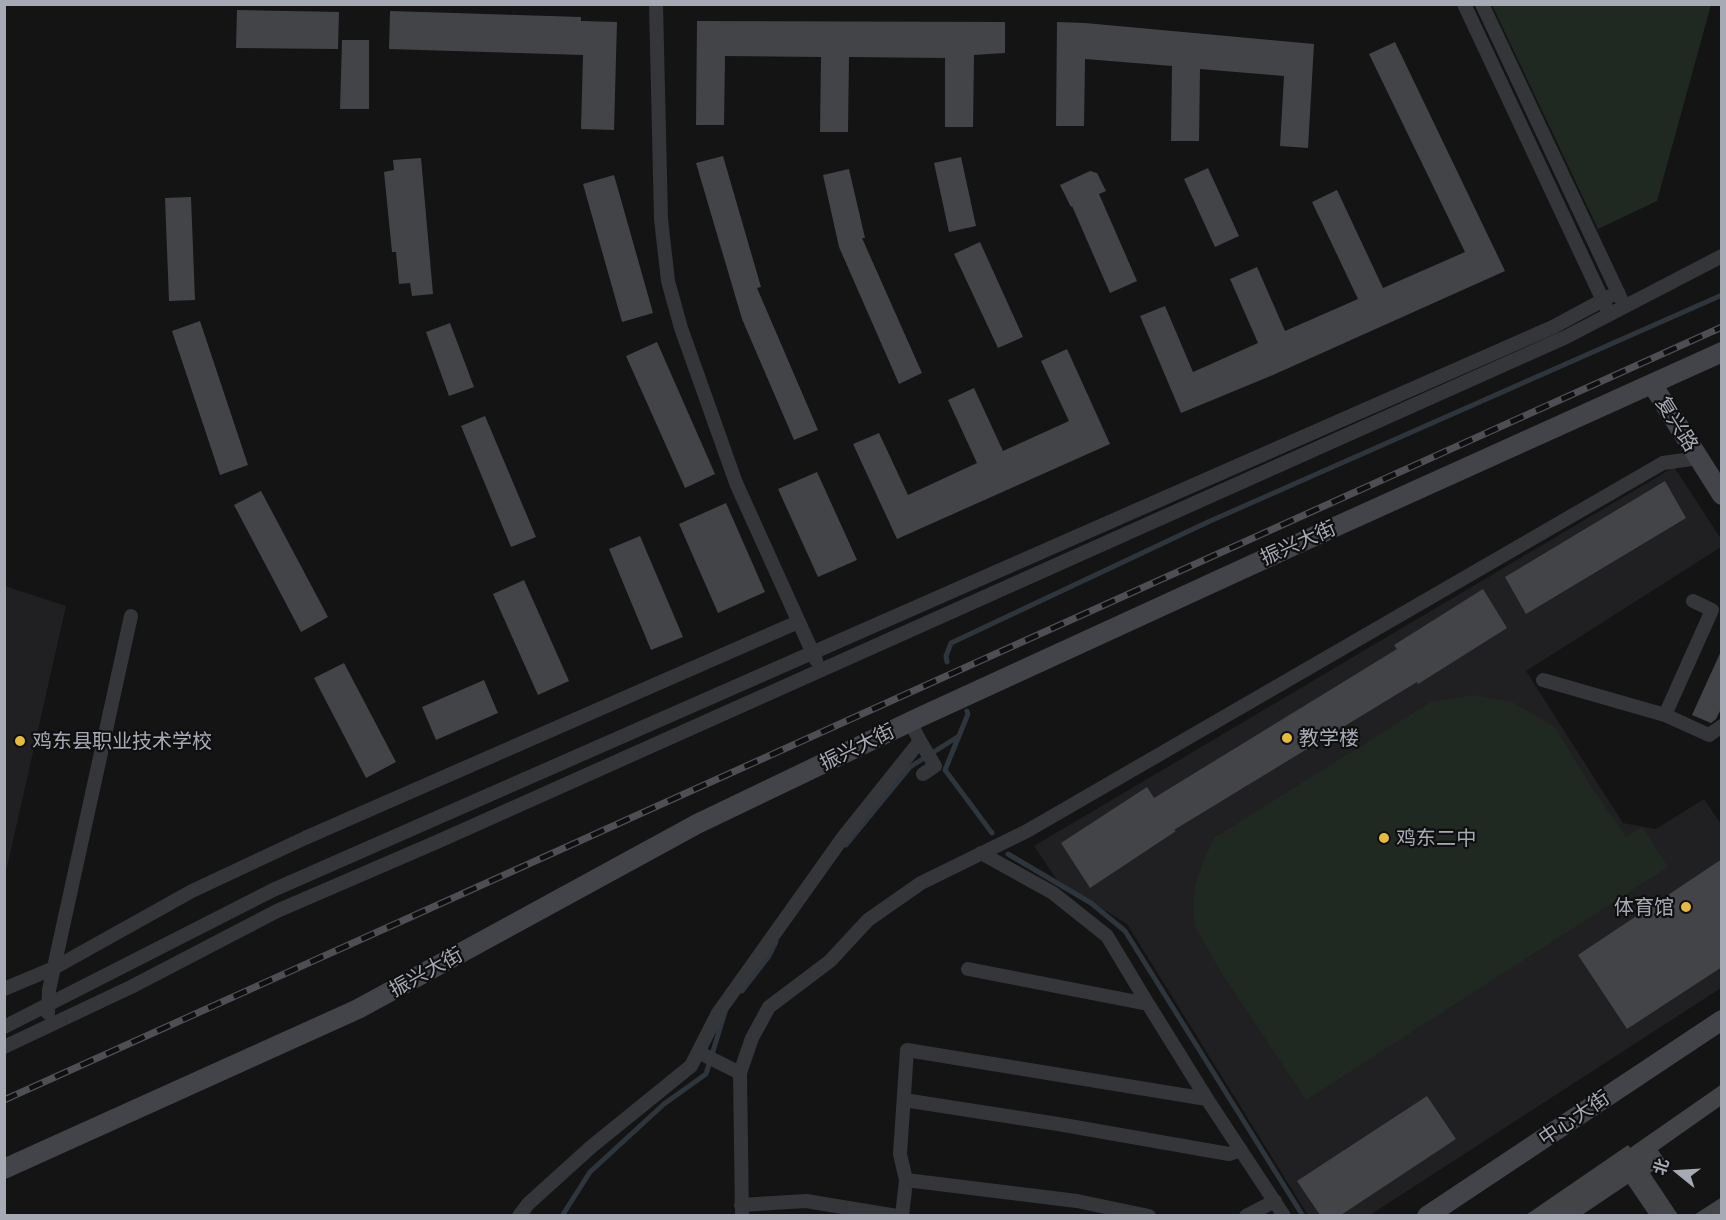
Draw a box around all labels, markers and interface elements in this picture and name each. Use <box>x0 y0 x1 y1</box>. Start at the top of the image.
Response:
street label: 复兴路 <box>1651 392 1703 456</box>
street label: 振兴大街 <box>1257 516 1339 570</box>
street label: 振兴大街 <box>816 719 898 775</box>
place label: 教学楼 <box>1299 726 1359 750</box>
place label: 鸡东县职业技术学校 <box>32 729 212 753</box>
marker: 教学楼 <box>1280 731 1294 745</box>
marker: 鸡东县职业技术学校 <box>13 734 27 748</box>
place label: 鸡东二中 <box>1396 826 1476 850</box>
marker: 鸡东二中 <box>1377 831 1391 845</box>
place label: 体育馆 <box>1614 895 1674 919</box>
marker: 体育馆 <box>1679 900 1693 914</box>
street label: 振兴大街 <box>385 942 467 1002</box>
street label: 中心大街 <box>1534 1086 1614 1150</box>
north arrow <box>1648 1142 1708 1202</box>
text: 北 <box>1649 1156 1672 1177</box>

